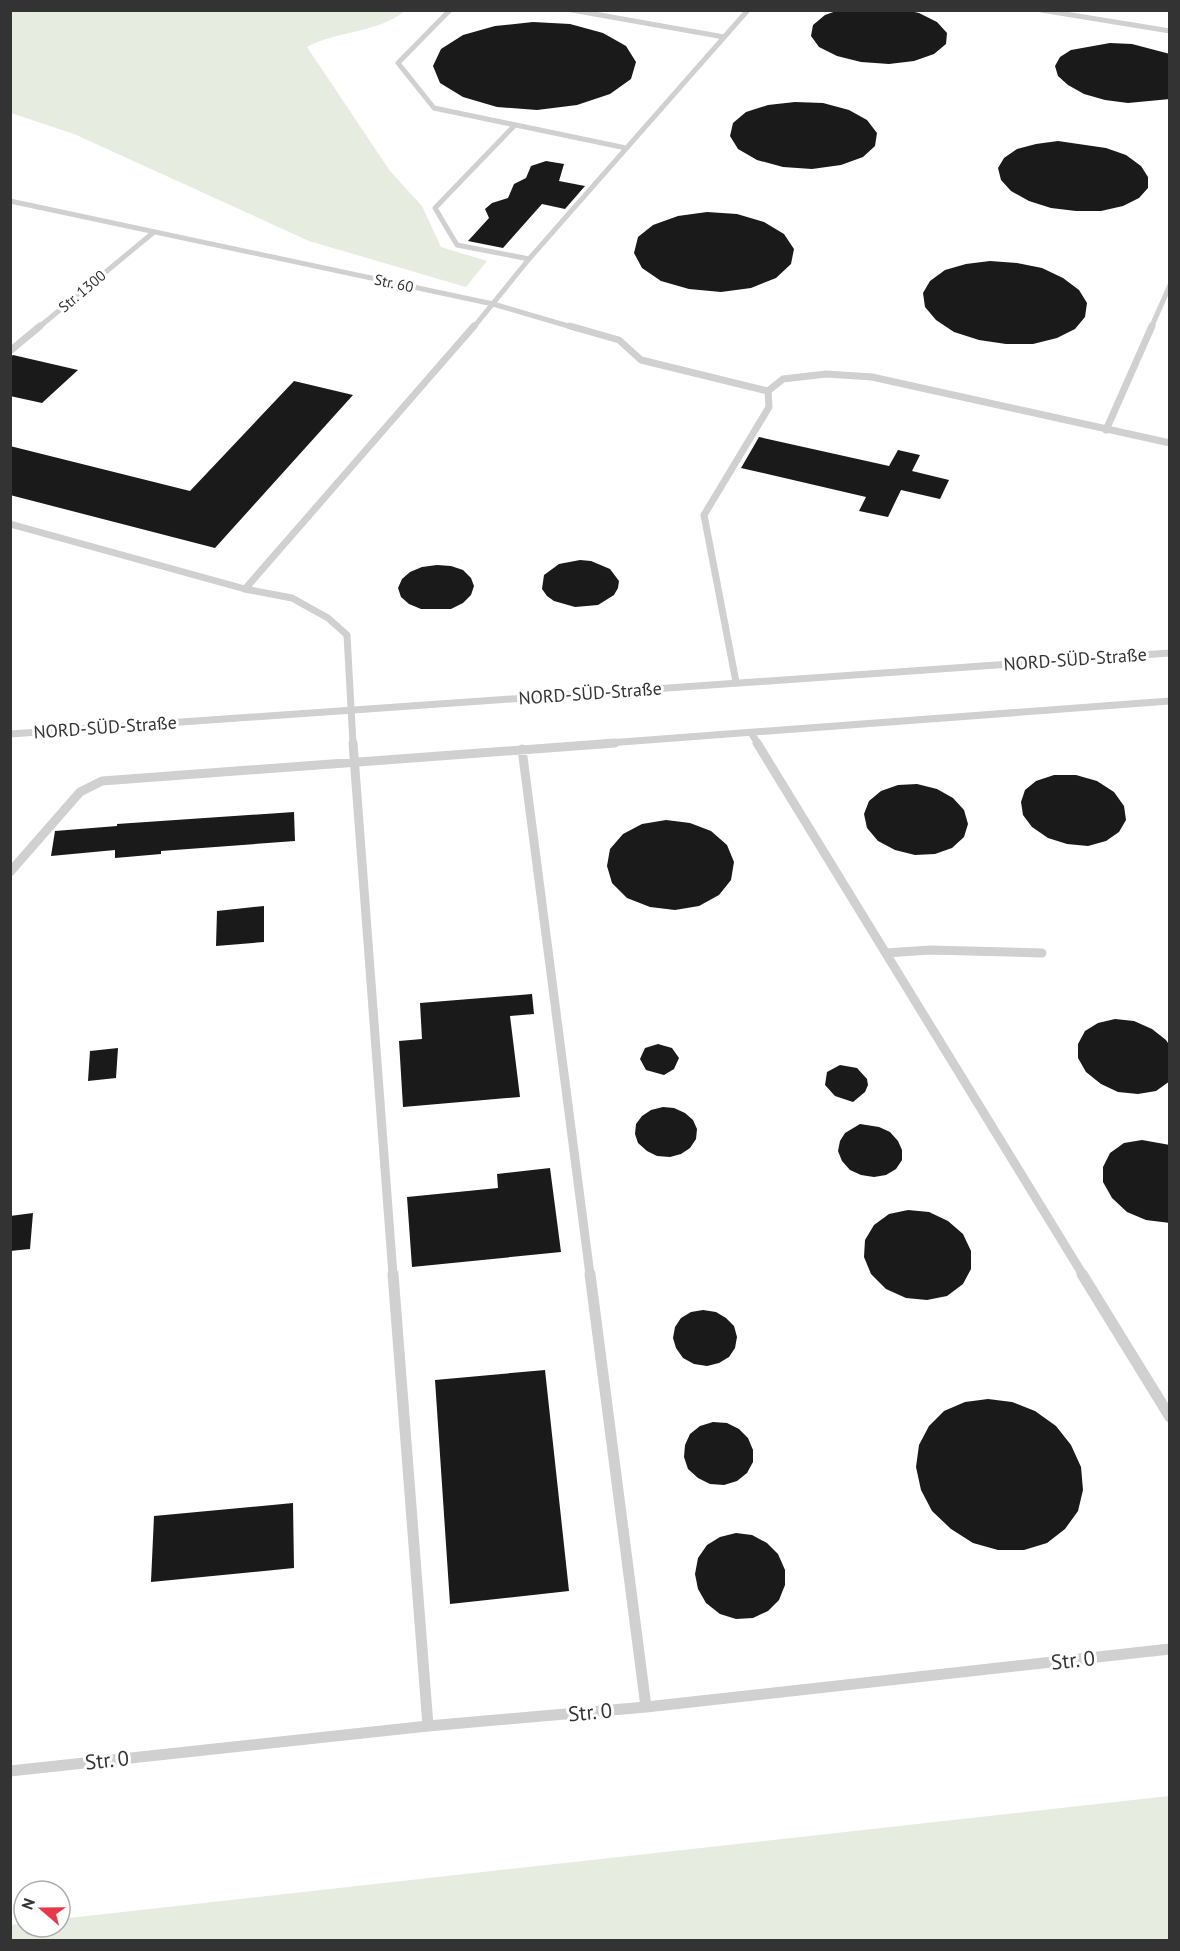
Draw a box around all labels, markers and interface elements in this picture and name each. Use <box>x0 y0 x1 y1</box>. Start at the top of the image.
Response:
street label: Str. 1300 <box>54 266 110 316</box>
street label: Str. 60 <box>373 270 415 296</box>
street label: NORD-SÜD-Straße <box>1003 643 1147 675</box>
street label: NORD-SÜD-Straße <box>518 677 662 709</box>
street label: NORD-SÜD-Straße <box>33 711 177 743</box>
street label: Str. 0 <box>1050 1644 1096 1676</box>
street label: Str. 0 <box>567 1697 613 1727</box>
street label: Str. 0 <box>84 1744 130 1776</box>
north arrow <box>12 1879 72 1939</box>
text: N <box>17 1896 39 1912</box>

